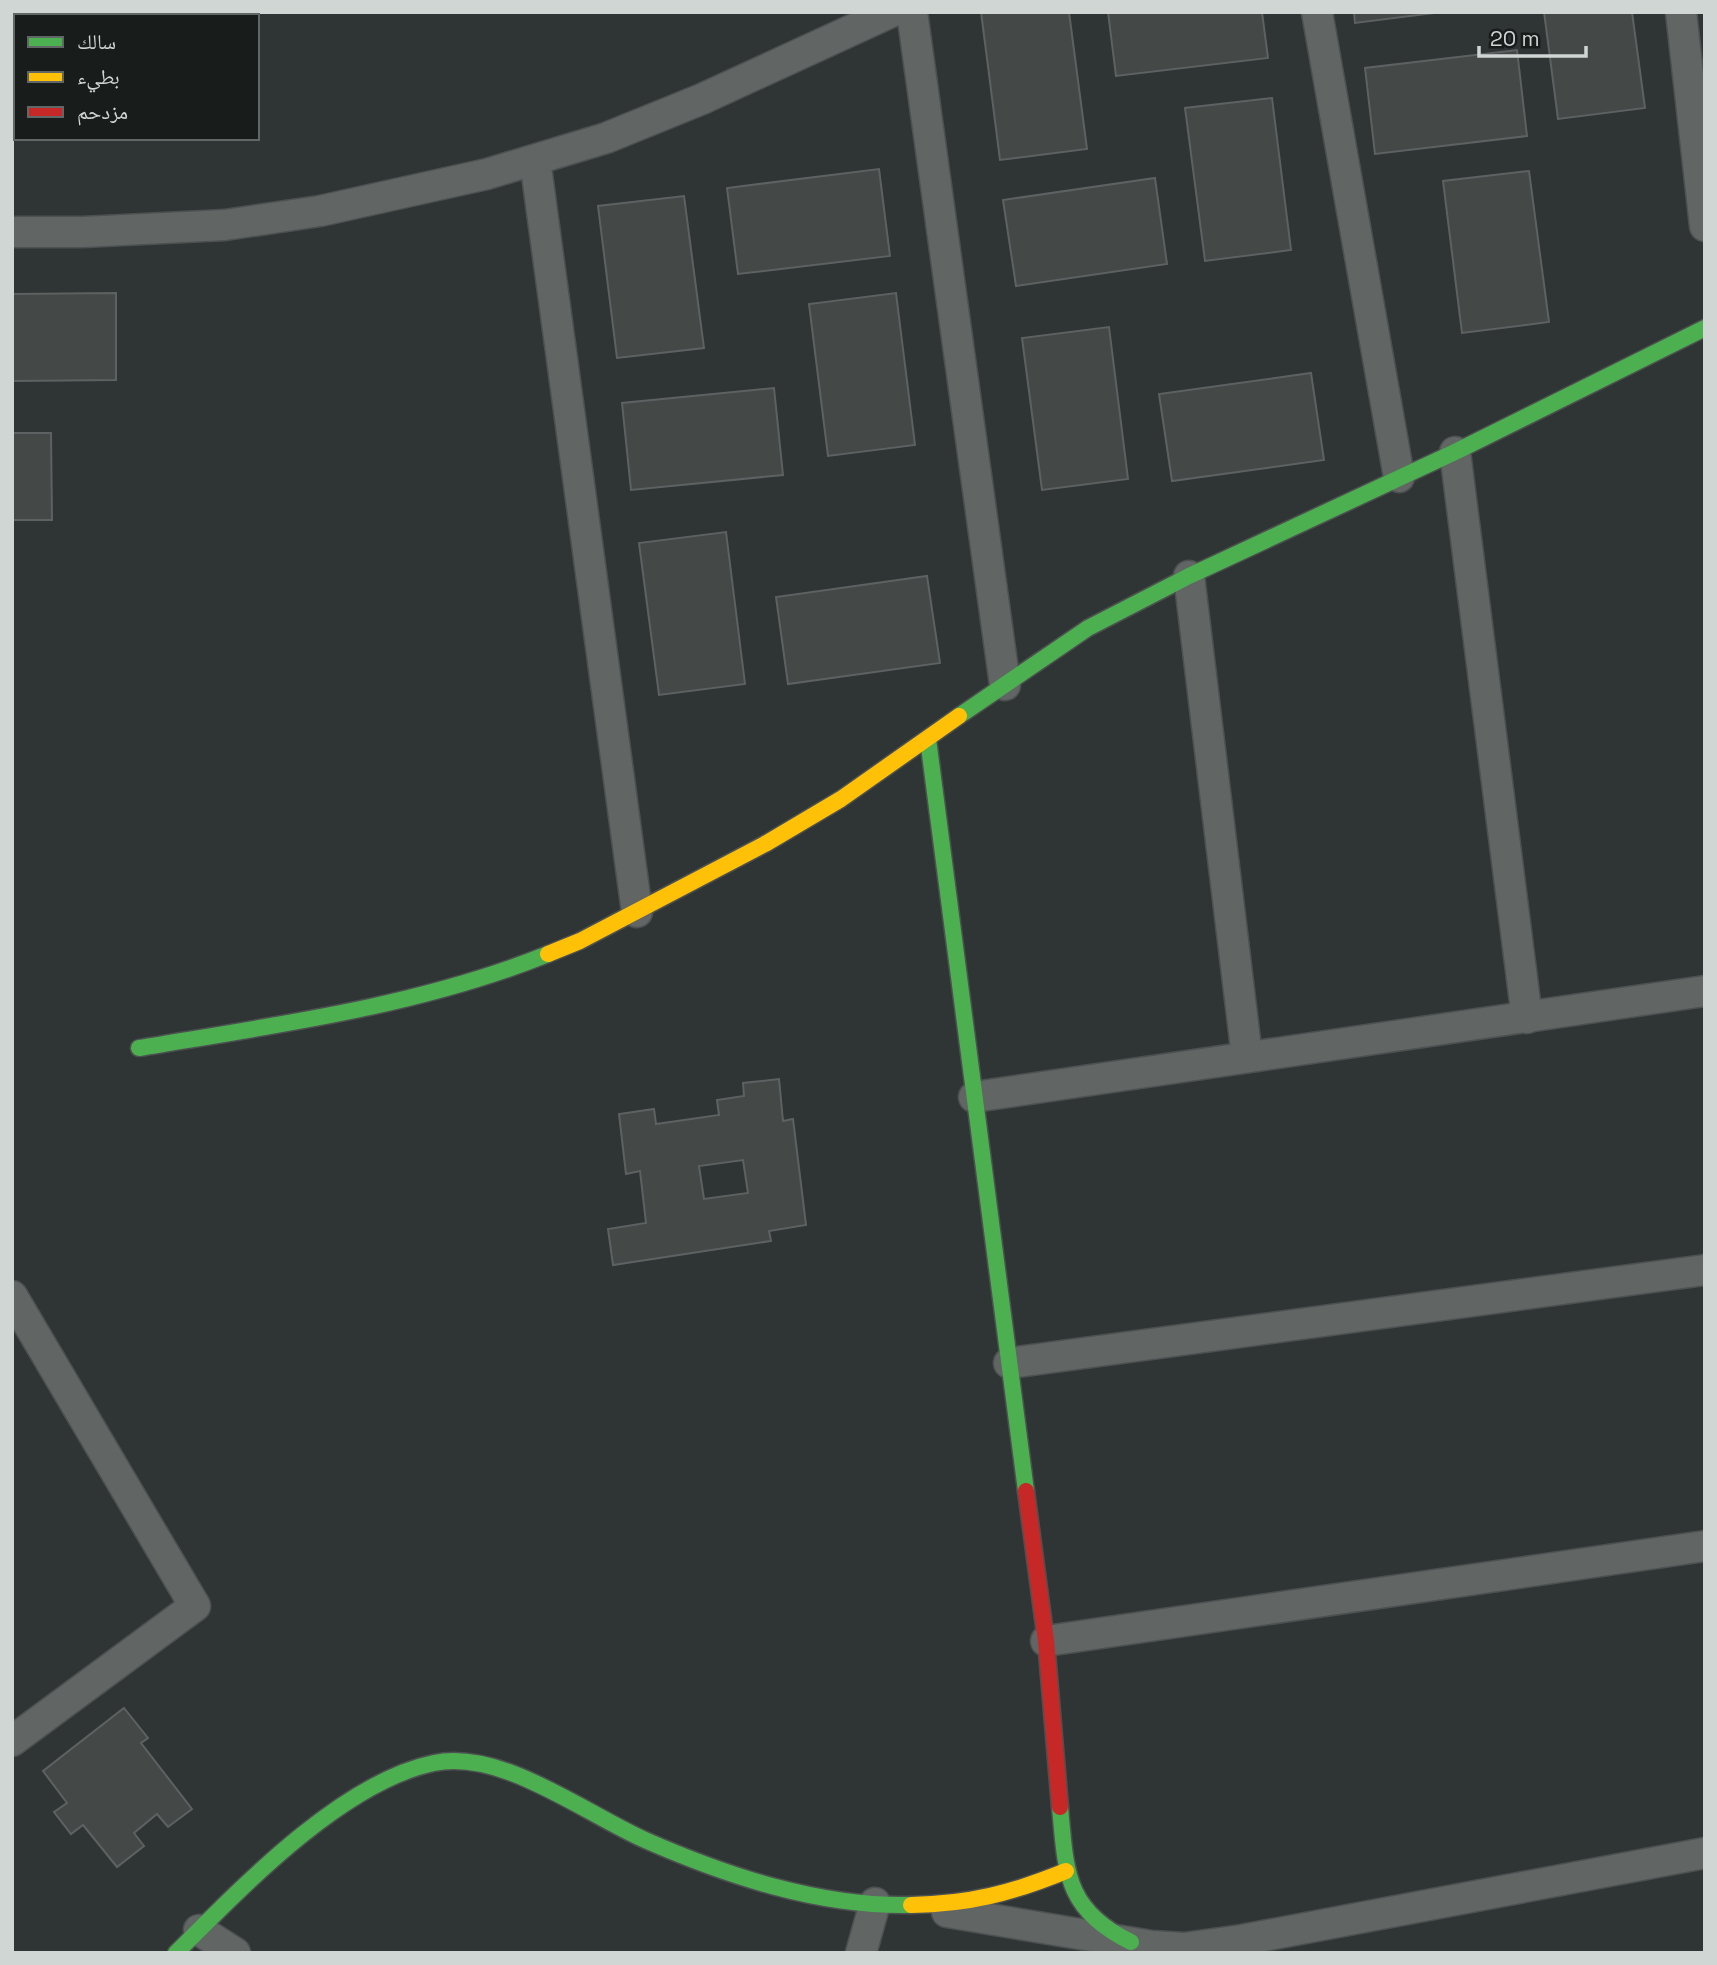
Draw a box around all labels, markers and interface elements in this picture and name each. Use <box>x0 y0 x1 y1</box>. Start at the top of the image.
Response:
legend <box>14 14 259 140</box>
scale bar <box>1479 14 1586 58</box>
text: 20 m <box>1490 25 1540 52</box>
text: سالك <box>77 28 116 55</box>
text: بطيء <box>77 63 120 93</box>
text: مزدحم <box>77 98 128 126</box>

